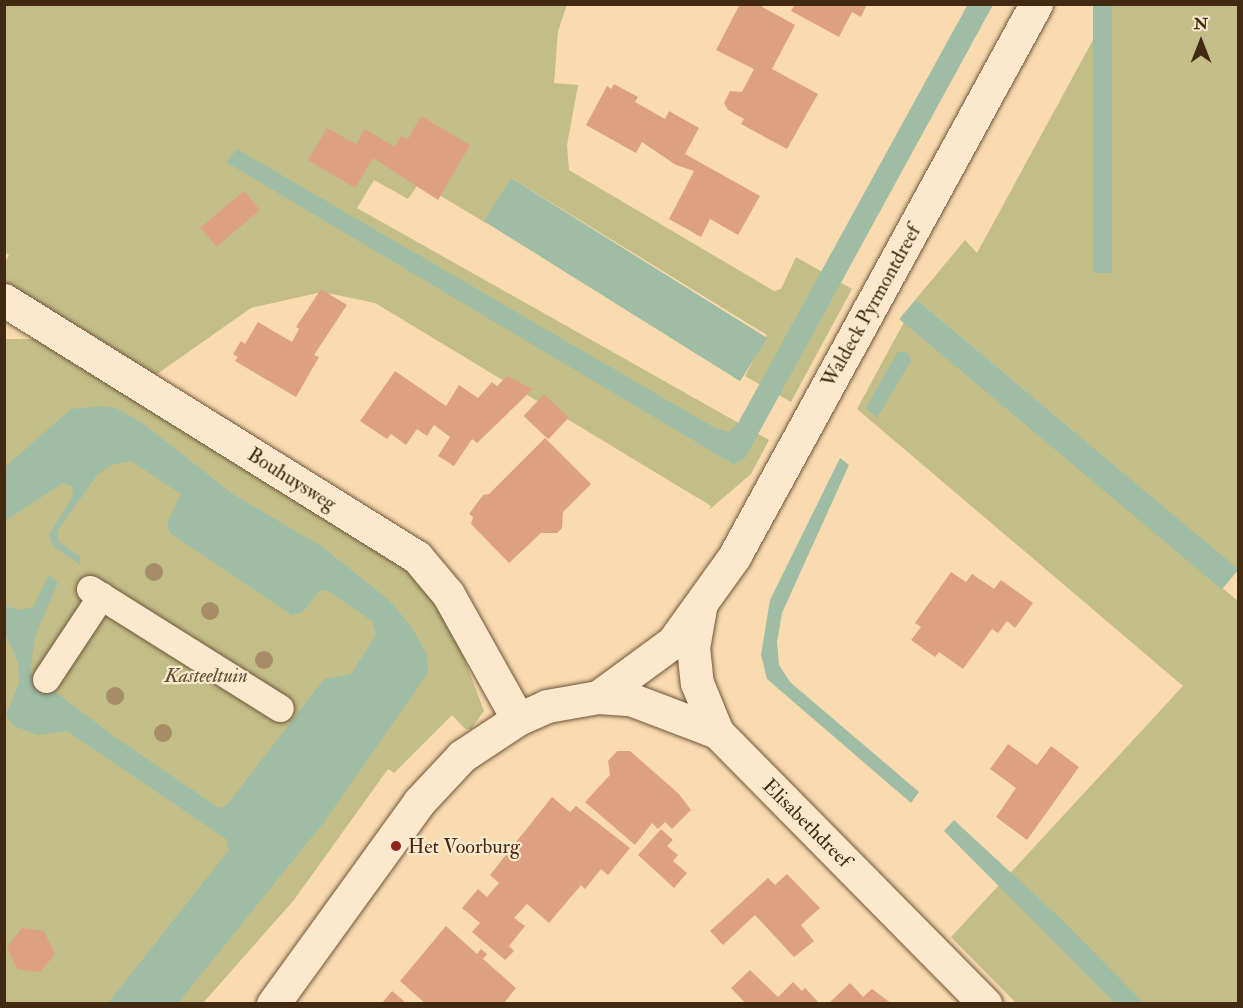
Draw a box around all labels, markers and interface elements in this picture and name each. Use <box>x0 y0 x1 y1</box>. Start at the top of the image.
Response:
north arrow <box>1171 12 1231 72</box>
text: N <box>1194 14 1208 34</box>
street label: Waldeck Pyrmontdreef <box>816 221 926 391</box>
street label: Bouhuysweg <box>243 442 341 516</box>
park label: Kasteeltuin <box>164 663 248 687</box>
street label: Elisabethdreef <box>758 774 856 872</box>
place label: Het Voorburg <box>408 834 520 858</box>
marker: Het Voorburg <box>389 839 403 853</box>

